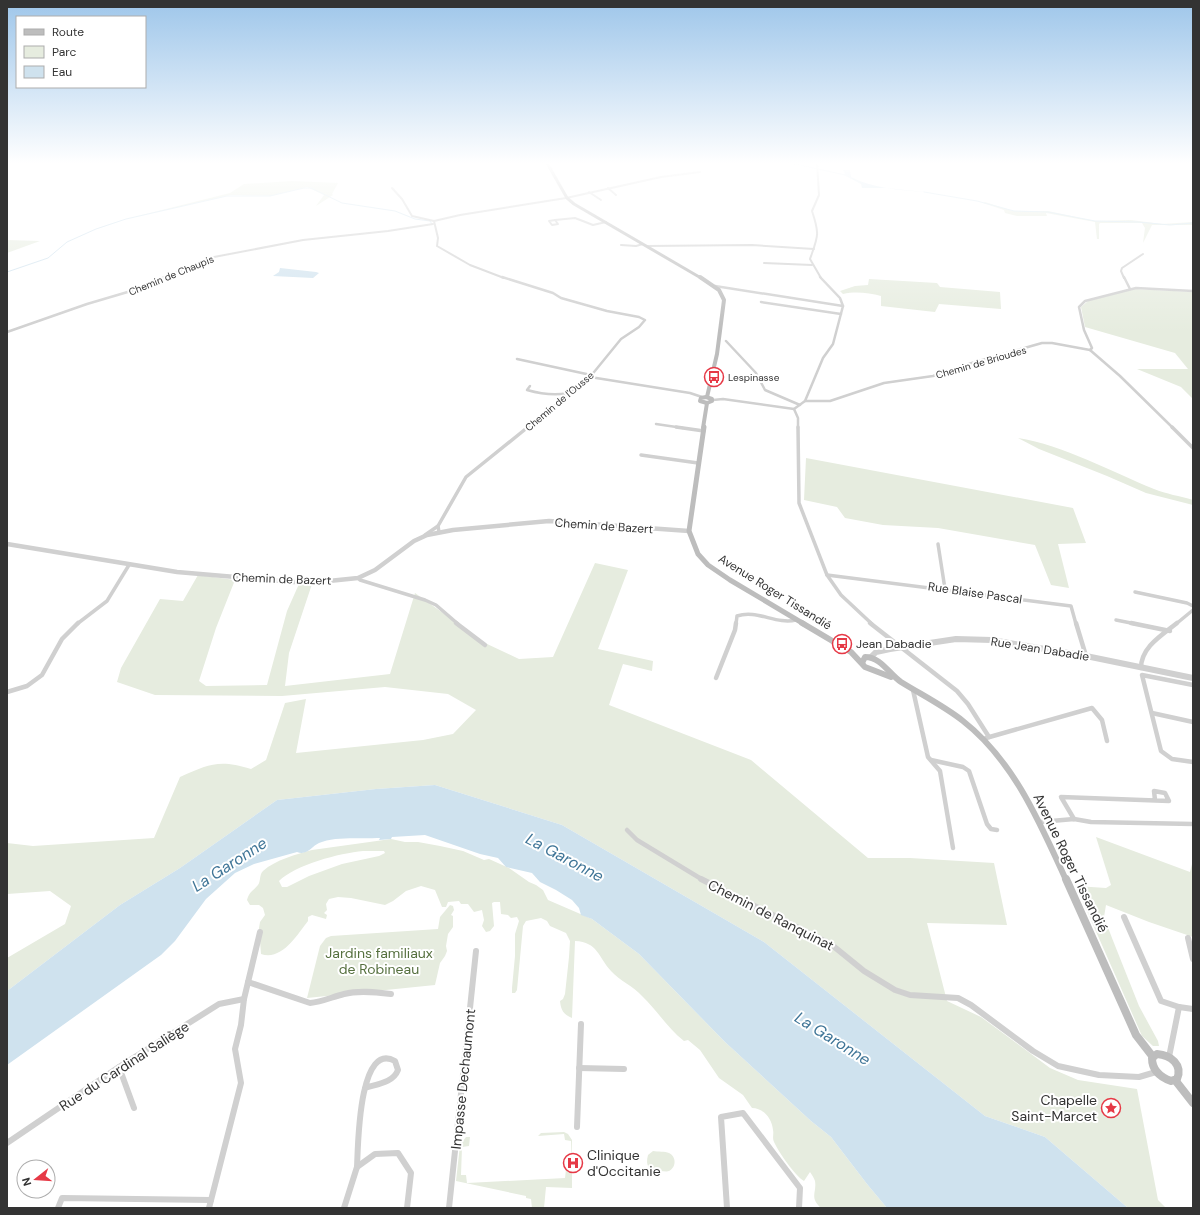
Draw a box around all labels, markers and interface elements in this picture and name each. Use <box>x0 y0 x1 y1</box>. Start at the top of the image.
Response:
legend <box>16 16 146 88</box>
text: Route <box>52 24 84 40</box>
text: Parc <box>52 44 76 60</box>
text: Eau <box>52 64 72 80</box>
street label: Chemin de Chaupis <box>127 252 216 298</box>
street label: Chemin de Brioudes <box>934 343 1028 382</box>
bus stop icon: Lespinasse <box>703 366 725 388</box>
street label: Chemin de l'Ousse <box>522 369 597 434</box>
place label: Lespinasse <box>728 371 780 384</box>
street label: Chemin de Bazert <box>554 515 654 537</box>
street label: Avenue Roger Tissandié <box>715 551 835 634</box>
street label: Chemin de Bazert <box>232 569 332 589</box>
street label: Rue Blaise Pascal <box>927 578 1023 608</box>
bus stop icon: Jean Dabadie <box>831 633 853 655</box>
street label: Rue Jean Dabadie <box>990 633 1091 665</box>
place label: Jean Dabadie <box>856 636 932 652</box>
street label: Avenue Roger Tissandié <box>1029 790 1113 936</box>
water label: La Garonne <box>522 828 607 887</box>
water label: La Garonne <box>188 832 271 896</box>
street label: Chemin de Ranquinat <box>705 875 837 955</box>
park label: Jardins familiaux de Robineau <box>325 944 433 978</box>
water label: La Garonne <box>791 1007 875 1070</box>
street label: Impasse Dechaumont <box>447 1008 479 1150</box>
street label: Rue du Cardinal Saliège <box>56 1017 192 1115</box>
place label: Chapelle Saint-Marcet <box>1011 1091 1097 1125</box>
place icon: Chapelle Saint-Marcet <box>1100 1097 1122 1119</box>
place label: Clinique d'Occitanie <box>587 1146 661 1180</box>
hospital icon: Clinique d'Occitanie <box>562 1152 584 1174</box>
north arrow <box>16 1159 56 1199</box>
text: N <box>19 1176 34 1188</box>

